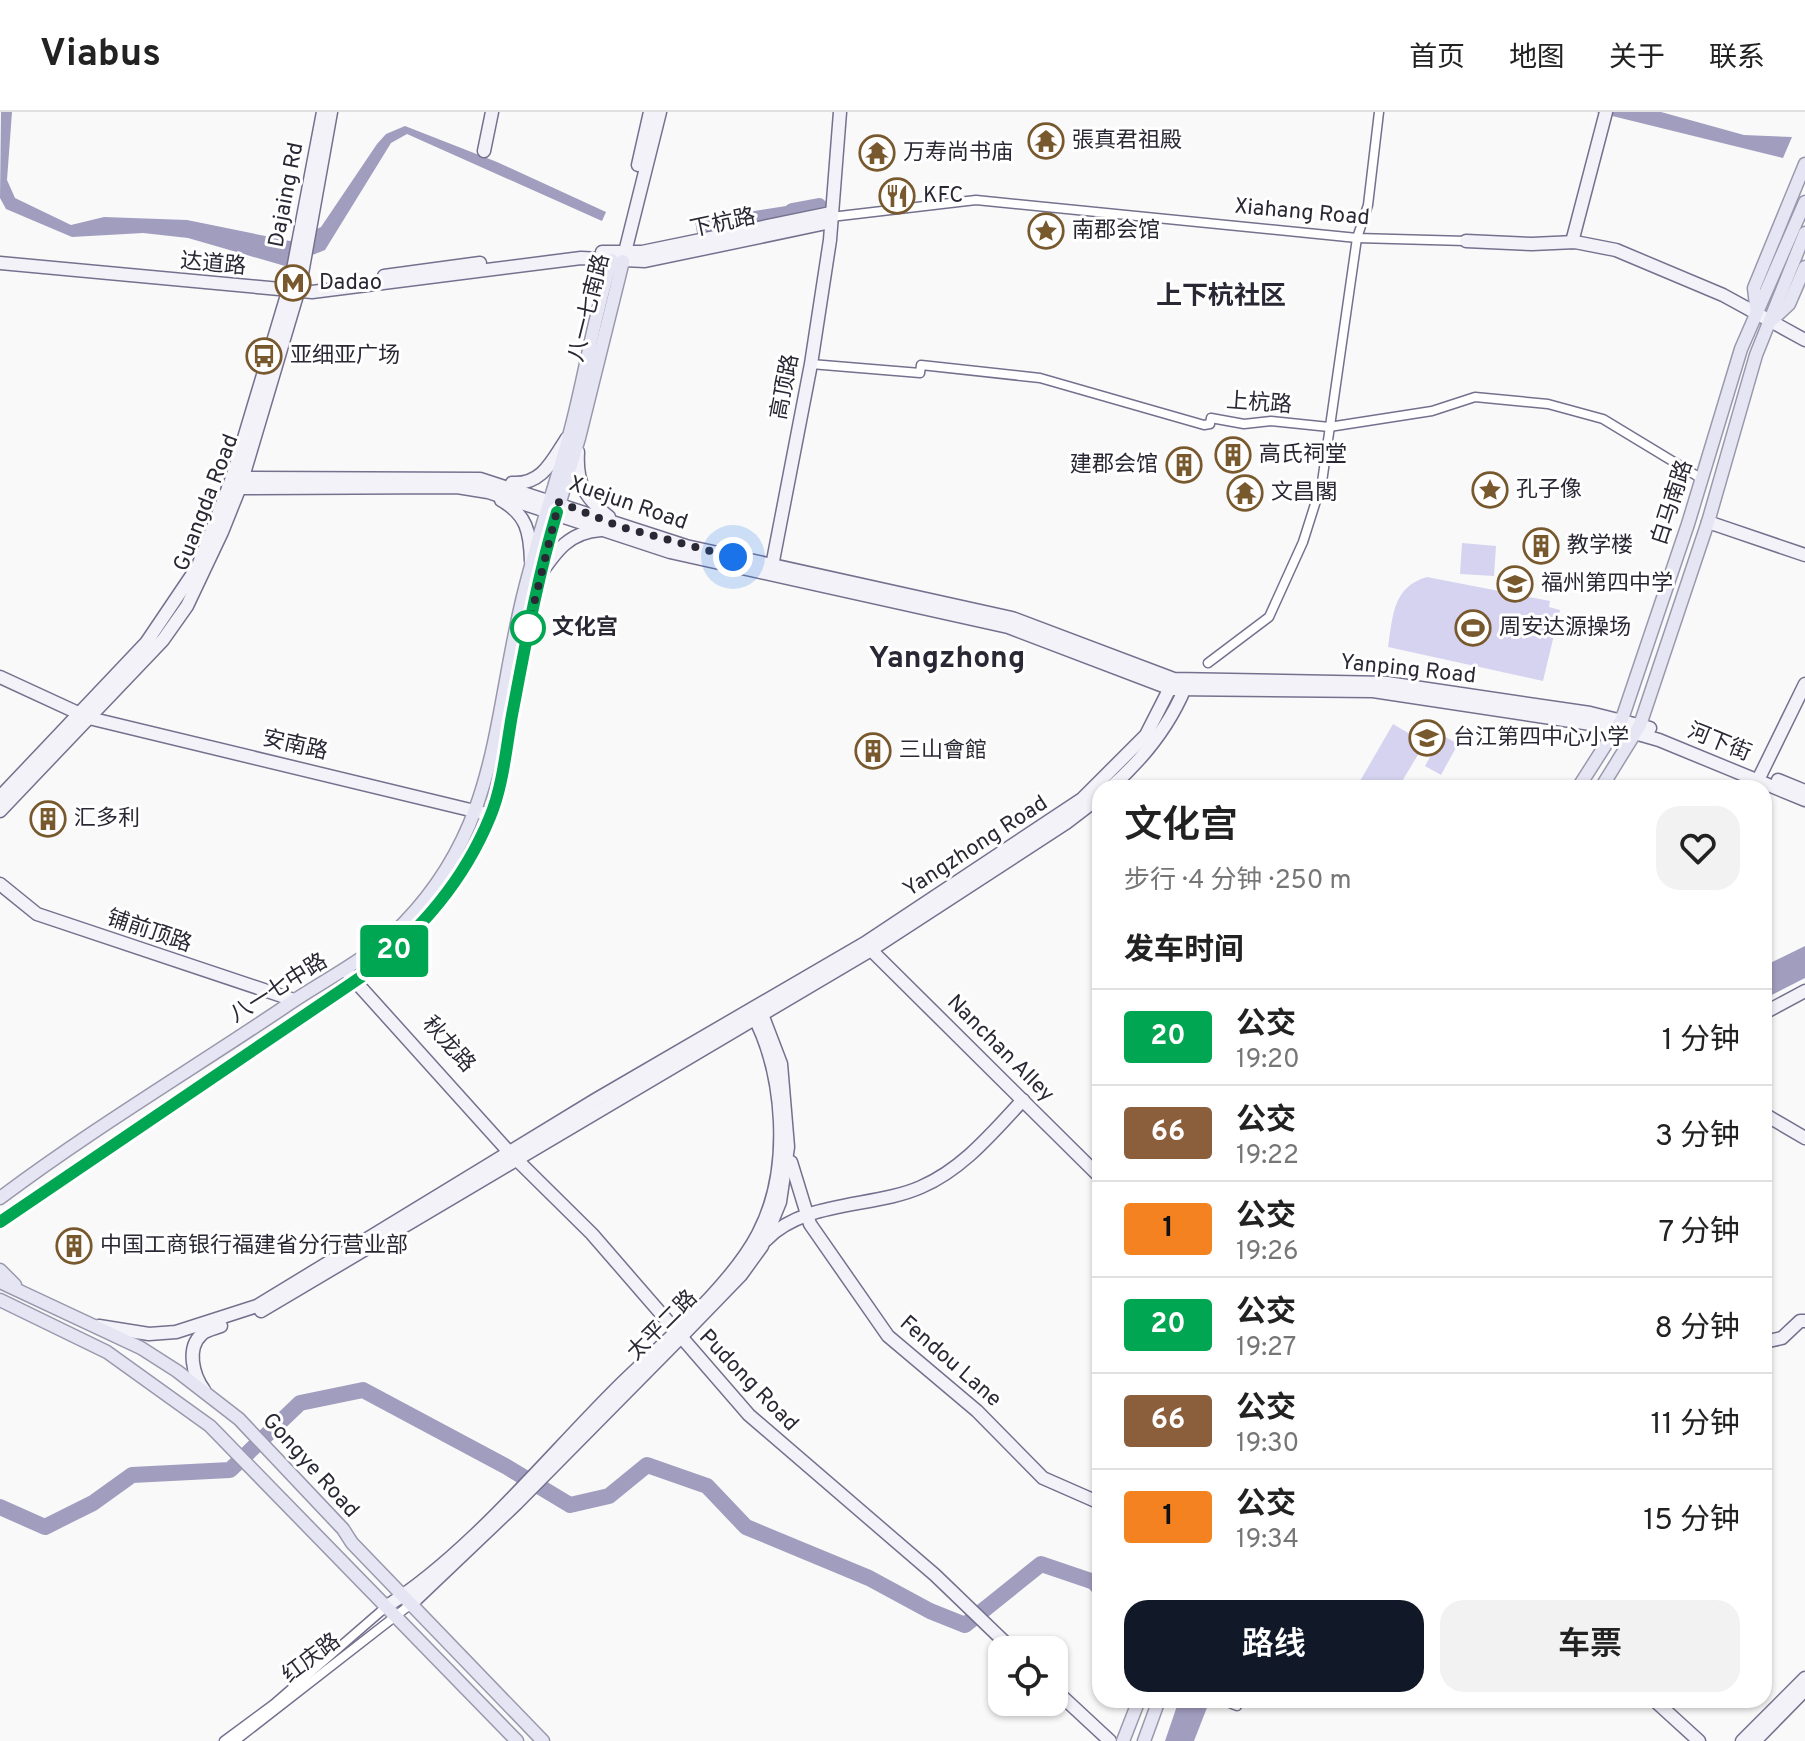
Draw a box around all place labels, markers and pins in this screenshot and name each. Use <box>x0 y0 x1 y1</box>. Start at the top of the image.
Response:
temple icon: 張真君祖殿 <box>1027 122 1065 160</box>
place label: 張真君祖殿 <box>1072 128 1182 155</box>
temple icon: 万寿尚书庙 <box>858 134 896 172</box>
place label: 万寿尚书庙 <box>903 140 1013 167</box>
restaurant icon: KFC <box>878 177 916 215</box>
place label: KFC <box>923 183 963 210</box>
place icon: 南郡会馆 <box>1027 212 1065 250</box>
place label: 南郡会馆 <box>1072 218 1160 245</box>
metro station icon: Dadao <box>274 264 312 302</box>
place label: Dadao <box>319 270 382 297</box>
bus stop icon: 亚细亚广场 <box>245 337 283 375</box>
place label: 亚细亚广场 <box>290 343 400 370</box>
building icon: 高氏祠堂 <box>1214 436 1252 474</box>
place label: 高氏祠堂 <box>1259 442 1347 469</box>
building icon: 建郡会馆 <box>1165 446 1203 484</box>
place label: 建郡会馆 <box>1070 452 1158 479</box>
place icon: 孔子像 <box>1471 471 1509 509</box>
temple icon: 文昌閣 <box>1226 474 1264 512</box>
place label: 孔子像 <box>1516 477 1582 504</box>
place label: 文昌閣 <box>1271 480 1337 507</box>
building icon: 教学楼 <box>1522 527 1560 565</box>
place label: 教学楼 <box>1567 533 1633 560</box>
school or university icon: 福州第四中学 <box>1496 565 1534 603</box>
place label: 福州第四中学 <box>1541 571 1673 598</box>
sports icon: 周安达源操场 <box>1454 609 1492 647</box>
marker: 文化宫 <box>511 611 545 645</box>
place label: 文化宫 <box>552 615 618 642</box>
place label: 周安达源操场 <box>1499 615 1631 642</box>
school or university icon: 台江第四中心小学 <box>1408 719 1446 757</box>
place label: 台江第四中心小学 <box>1453 725 1629 752</box>
building icon: 三山會館 <box>854 732 892 770</box>
place label: 三山會館 <box>899 738 987 765</box>
building icon: 汇多利 <box>29 800 67 838</box>
place label: 汇多利 <box>74 806 140 833</box>
building icon: 中国工商银行福建省分行营业部 <box>55 1227 93 1265</box>
place label: 中国工商银行福建省分行营业部 <box>100 1233 408 1260</box>

